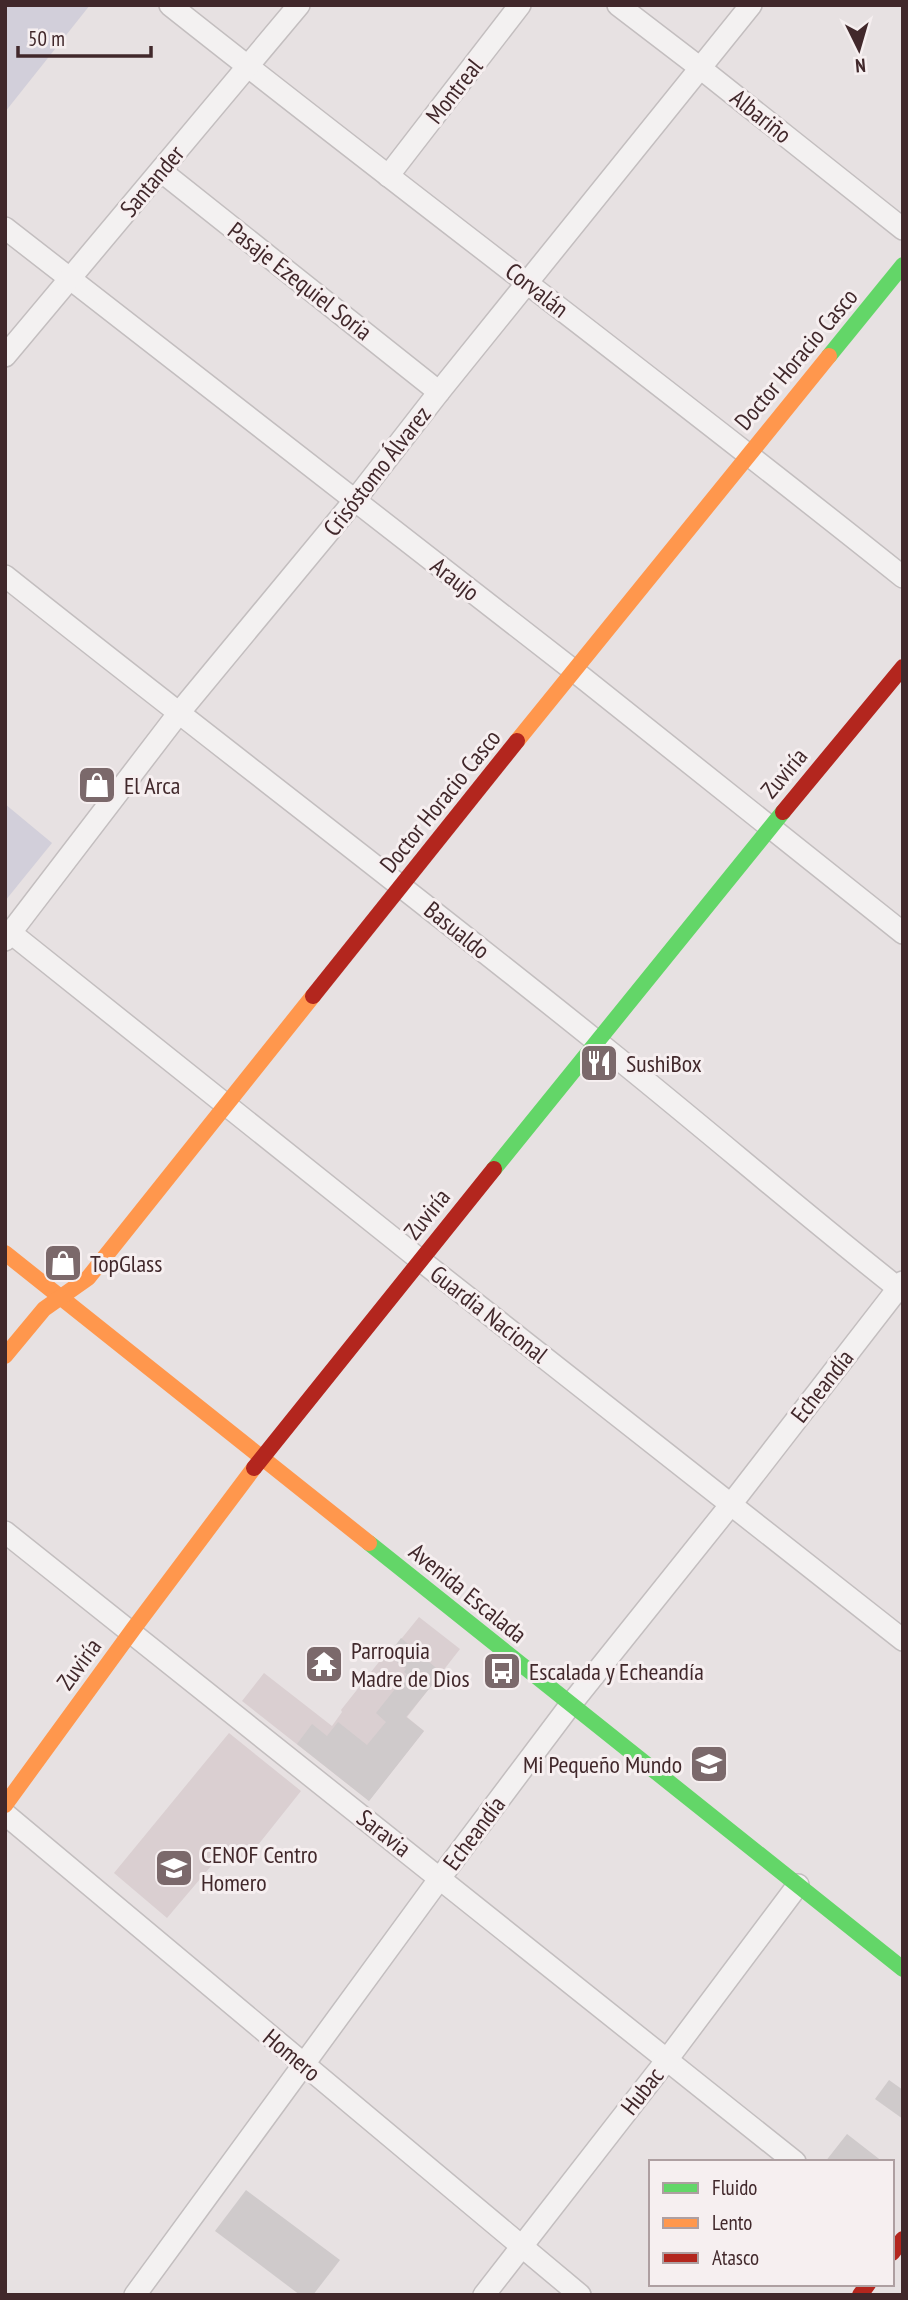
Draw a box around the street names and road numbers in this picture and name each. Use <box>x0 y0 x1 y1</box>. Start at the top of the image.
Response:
street label: Montreal <box>419 52 489 130</box>
street label: Albariño <box>724 82 798 150</box>
street label: Santander <box>113 139 191 223</box>
street label: Pasaje Ezequiel Soria <box>222 215 378 347</box>
street label: Corvalán <box>499 256 575 324</box>
street label: Doctor Horacio Casco <box>728 282 864 436</box>
street label: Crisóstomo Álvarez <box>316 400 438 542</box>
street label: Araujo <box>424 550 486 608</box>
street label: Doctor Horacio Casco <box>373 723 507 879</box>
street label: Zuviría <box>754 741 814 805</box>
street label: Basualdo <box>418 894 496 966</box>
street label: Zuviría <box>397 1182 457 1246</box>
street label: Guardia Nacional <box>424 1258 554 1370</box>
street label: Echeandía <box>784 1343 860 1429</box>
street label: Avenida Escalada <box>403 1536 533 1650</box>
street label: Zuviría <box>50 1632 108 1696</box>
street label: Echeandía <box>436 1790 512 1876</box>
street label: Saravia <box>351 1802 417 1864</box>
street label: Homero <box>257 2022 327 2088</box>
street label: Hubac <box>614 2061 670 2121</box>

